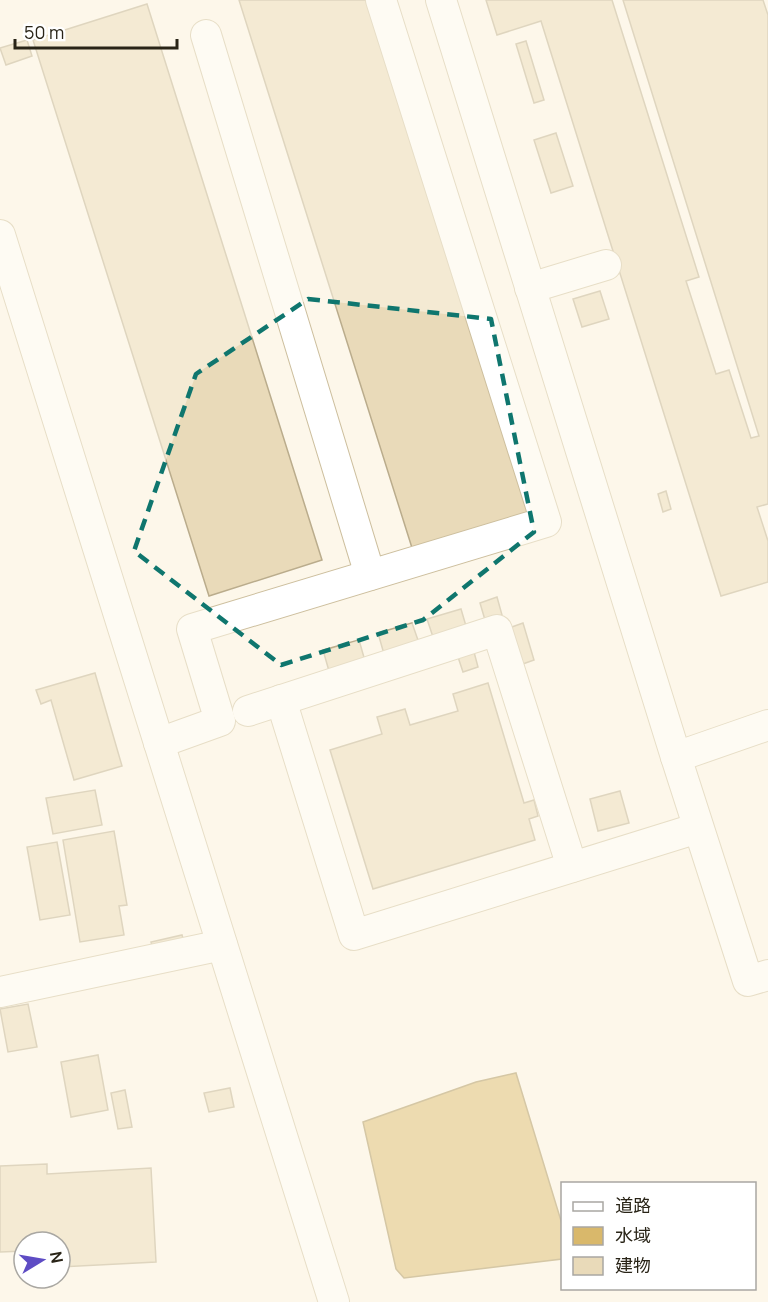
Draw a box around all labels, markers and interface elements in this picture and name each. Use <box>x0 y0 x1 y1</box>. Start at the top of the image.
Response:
scale bar <box>15 12 177 50</box>
text: 50 m <box>24 20 64 44</box>
legend <box>561 1182 756 1290</box>
text: 道路 <box>615 1193 651 1217</box>
text: 水域 <box>615 1223 651 1247</box>
north arrow <box>12 1230 72 1290</box>
text: N <box>45 1249 69 1265</box>
text: 建物 <box>615 1253 651 1277</box>

